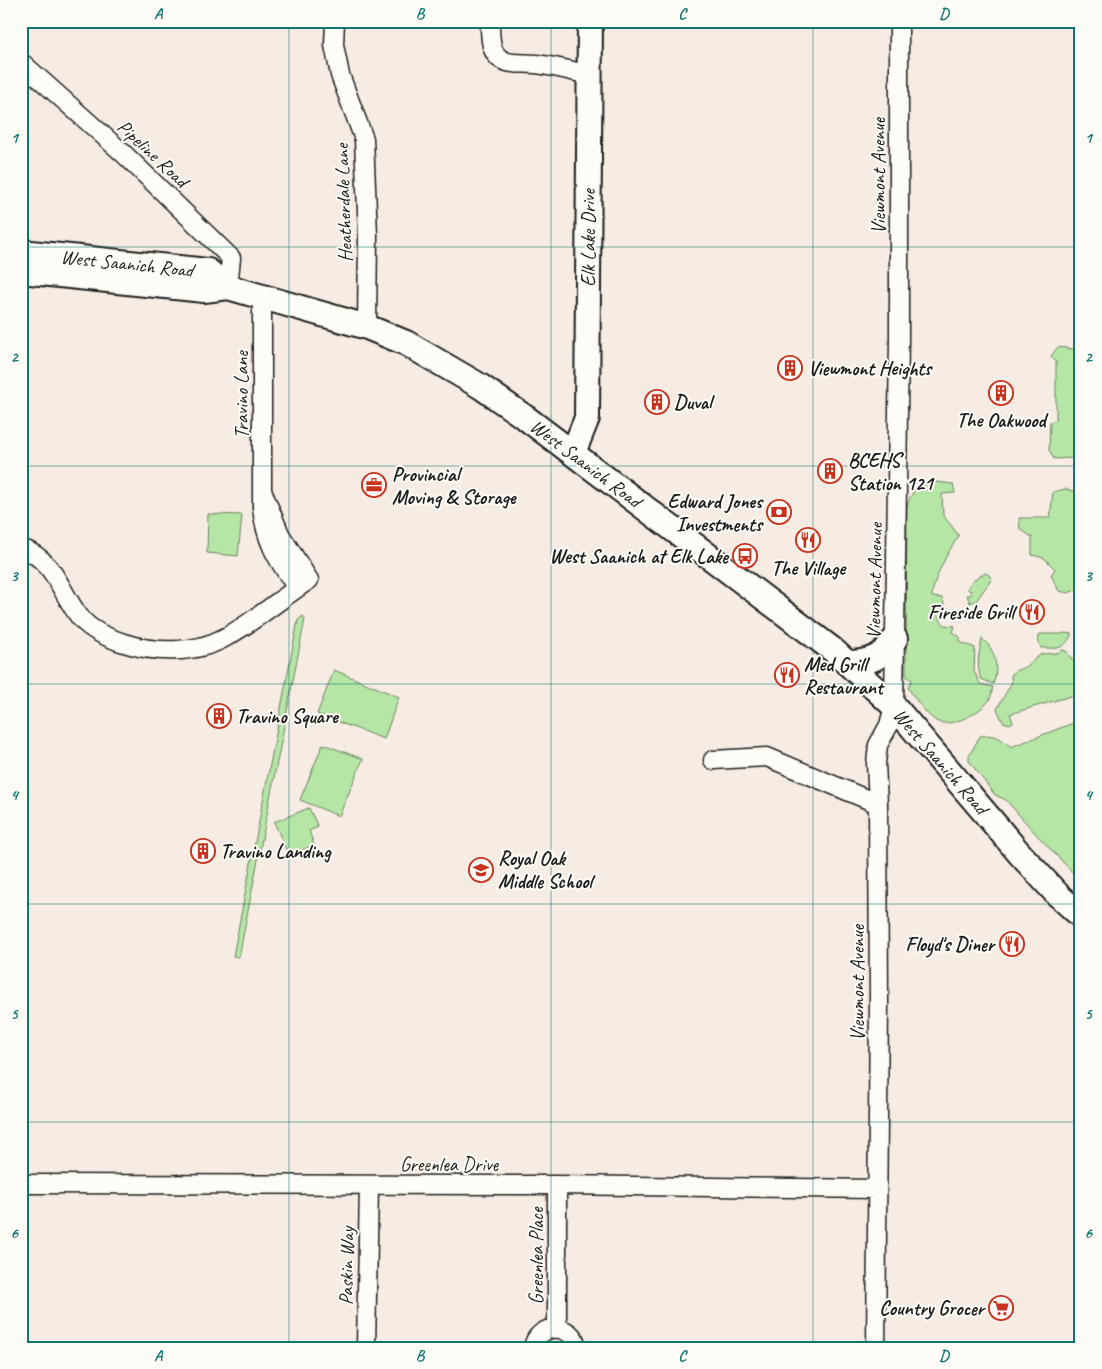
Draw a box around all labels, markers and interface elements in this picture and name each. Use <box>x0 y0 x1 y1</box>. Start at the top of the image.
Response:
text: A <box>154 4 164 24</box>
text: B <box>416 4 426 24</box>
text: C <box>678 4 688 24</box>
text: D <box>939 4 950 24</box>
street label: Pipeline Road <box>112 114 196 195</box>
street label: Viewmont Avenue <box>866 116 891 234</box>
text: 1 <box>10 128 19 148</box>
text: 1 <box>1084 128 1093 148</box>
street label: Heatherdale Lane <box>329 142 358 263</box>
street label: Elk Lake Drive <box>576 188 601 287</box>
street label: West Saanich Road <box>60 244 197 283</box>
text: 2 <box>10 347 19 367</box>
text: 2 <box>1084 347 1093 367</box>
street label: Travino Lane <box>229 350 254 439</box>
building icon: Viewmont Heights <box>777 355 803 381</box>
place label: Viewmont Heights <box>808 356 933 381</box>
building icon: The Oakwood <box>988 380 1014 406</box>
building icon: Duval <box>644 389 670 415</box>
place label: Duval <box>674 390 715 415</box>
place label: The Oakwood <box>956 408 1050 433</box>
street label: West Saanich Road <box>525 413 649 515</box>
place label: BCEHS Station 121 <box>848 448 935 496</box>
building icon: BCEHS Station 121 <box>817 458 843 484</box>
place label: Provincial Moving & Storage <box>392 462 517 510</box>
office icon: Provincial Moving & Storage <box>361 472 387 498</box>
place label: Edward Jones Investments <box>668 489 764 537</box>
bank icon: Edward Jones Investments <box>766 499 792 525</box>
street label: Viewmont Avenue <box>861 521 888 639</box>
restaurant icon: The Village <box>795 527 821 553</box>
bus stop icon: West Saanich at Elk Lake <box>732 543 758 569</box>
place label: West Saanich at Elk Lake <box>549 544 729 569</box>
place label: The Village <box>771 556 847 581</box>
text: 3 <box>10 566 19 586</box>
text: 3 <box>1084 566 1093 586</box>
restaurant icon: Fireside Grill <box>1019 599 1045 625</box>
place label: Fireside Grill <box>928 600 1017 625</box>
place label: Med Grill Restaurant <box>804 652 885 700</box>
restaurant icon: Med Grill Restaurant <box>774 662 800 688</box>
building icon: Travino Square <box>206 703 232 729</box>
street label: West Saanich Road <box>888 703 996 822</box>
place label: Travino Square <box>236 704 339 729</box>
text: 4 <box>10 785 19 805</box>
text: 4 <box>1084 785 1093 805</box>
building icon: Travino Landing <box>190 838 216 864</box>
place label: Travino Landing <box>220 839 332 864</box>
place label: Royal Oak Middle School <box>498 846 595 894</box>
school or university icon: Royal Oak Middle School <box>468 857 494 883</box>
street label: Viewmont Avenue <box>845 923 870 1041</box>
restaurant icon: Floyd's Diner <box>999 931 1025 957</box>
place label: Floyd's Diner <box>905 932 997 958</box>
text: 5 <box>11 1004 20 1024</box>
text: 5 <box>1085 1004 1094 1024</box>
street label: Greenlea Drive <box>400 1152 500 1177</box>
street label: Greenlea Place <box>524 1206 549 1304</box>
text: 6 <box>10 1223 19 1243</box>
text: 6 <box>1084 1223 1093 1243</box>
street label: Paskin Way <box>333 1224 360 1305</box>
supermarket icon: Country Grocer <box>988 1295 1014 1321</box>
place label: Country Grocer <box>879 1296 987 1321</box>
text: A <box>154 1346 164 1366</box>
text: B <box>416 1346 426 1366</box>
text: C <box>678 1346 688 1366</box>
text: D <box>939 1346 950 1366</box>

